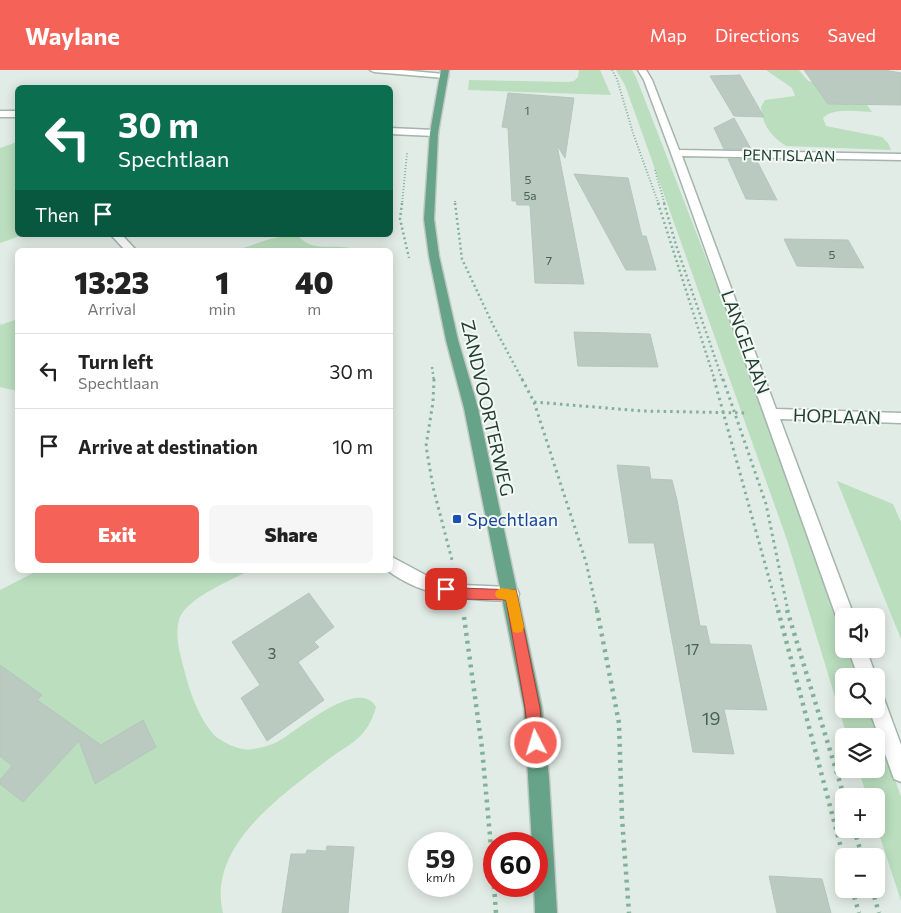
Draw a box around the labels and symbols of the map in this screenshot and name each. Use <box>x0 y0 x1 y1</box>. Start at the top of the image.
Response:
house number: 1 <box>524 103 530 117</box>
street label: PENTISLAAN <box>742 145 836 165</box>
house number: 5 <box>525 172 532 186</box>
house number: 5a <box>523 188 537 202</box>
house number: 5 <box>829 247 836 261</box>
house number: 7 <box>546 253 552 267</box>
street label: LANGELAAN <box>717 287 775 397</box>
street label: ZANDVOORTERWEG <box>457 318 519 498</box>
street label: HOPLAAN <box>793 403 881 429</box>
place label: Spechtlaan <box>467 508 558 530</box>
marker: Spechtlaan <box>451 513 463 525</box>
pin <box>425 568 467 610</box>
house number: 17 <box>685 640 699 658</box>
house number: 3 <box>268 644 276 662</box>
house number: 19 <box>702 707 720 729</box>
position arrow <box>509 716 561 768</box>
speed limit sign: 60 <box>483 832 548 897</box>

